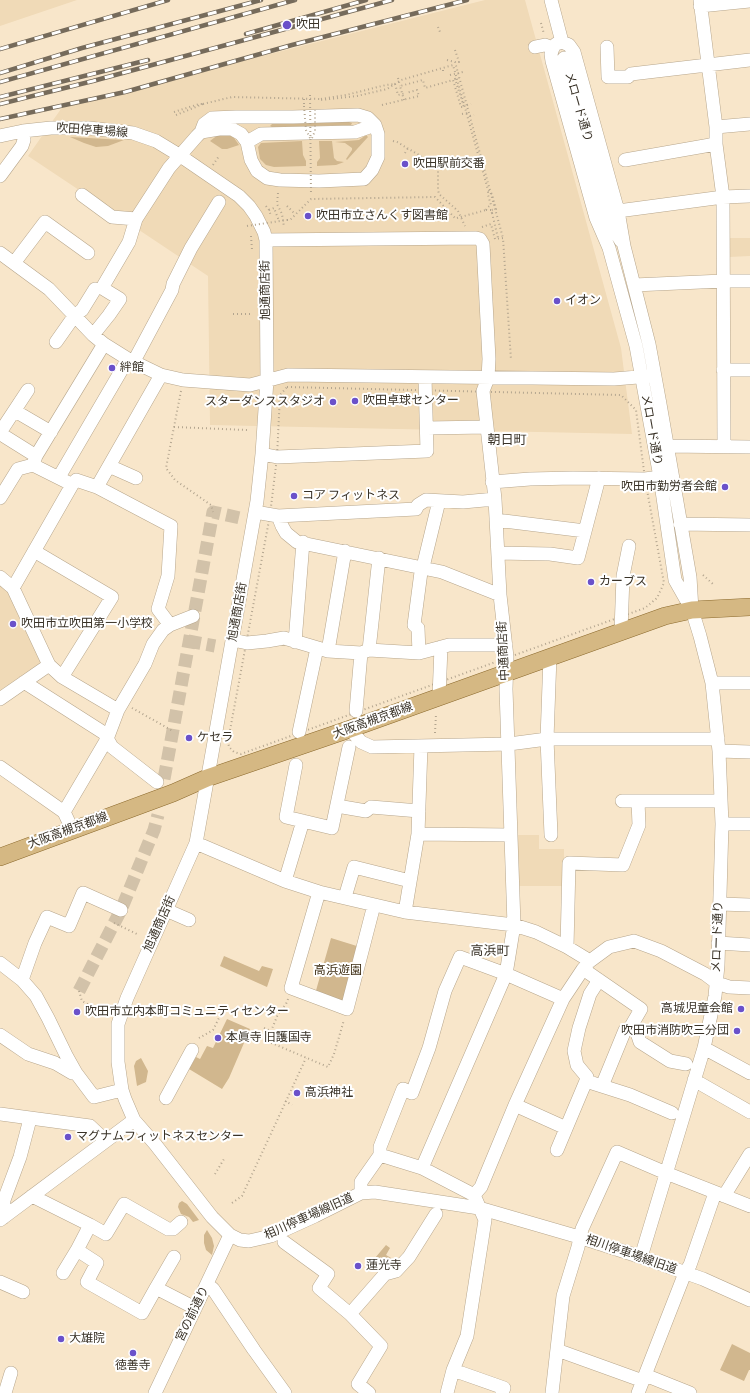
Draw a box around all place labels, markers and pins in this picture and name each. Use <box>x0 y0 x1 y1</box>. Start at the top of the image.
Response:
place label: 吹田 <box>296 18 320 32</box>
marker: 吹田 <box>281 19 293 31</box>
place label: 吹田駅前交番 <box>413 157 485 171</box>
marker: 吹田駅前交番 <box>400 159 410 169</box>
place label: 吹田市立さんくす図書館 <box>316 209 448 223</box>
marker: 吹田市立さんくす図書館 <box>303 211 313 221</box>
place label: イオン <box>565 294 601 308</box>
marker: イオン <box>552 296 562 306</box>
place label: 絆館 <box>120 361 144 375</box>
marker: 絆館 <box>107 363 117 373</box>
place label: 吹田卓球センター <box>363 394 459 408</box>
place label: スターダンススタジオ <box>205 395 325 409</box>
marker: 吹田卓球センター <box>350 396 360 406</box>
marker: スターダンススタジオ <box>328 397 338 407</box>
place label: 吹田市勤労者会館 <box>621 480 717 494</box>
marker: 吹田市勤労者会館 <box>720 482 730 492</box>
place label: コア フィットネス <box>302 489 400 503</box>
marker: コア フィットネス <box>289 491 299 501</box>
place label: カーブス <box>599 575 647 589</box>
marker: カーブス <box>586 577 596 587</box>
place label: 吹田市立吹田第一小学校 <box>21 617 153 631</box>
marker: 吹田市立吹田第一小学校 <box>8 619 18 629</box>
place label: ケセラ <box>197 731 233 745</box>
marker: ケセラ <box>184 733 194 743</box>
place label: 高城児童会館 <box>661 1002 733 1016</box>
marker: 高城児童会館 <box>736 1004 746 1014</box>
place label: 吹田市立内本町コミュニティセンター <box>85 1005 289 1019</box>
marker: 吹田市立内本町コミュニティセンター <box>72 1007 82 1017</box>
place label: 吹田市消防吹三分団 <box>621 1024 729 1038</box>
marker: 吹田市消防吹三分団 <box>732 1026 742 1036</box>
place label: 本眞寺 旧護国寺 <box>226 1031 312 1045</box>
marker: 本眞寺 旧護国寺 <box>213 1033 223 1043</box>
place label: 高浜神社 <box>305 1086 353 1100</box>
marker: 高浜神社 <box>292 1088 302 1098</box>
place label: マグナムフィットネスセンター <box>76 1130 244 1144</box>
marker: マグナムフィットネスセンター <box>63 1132 73 1142</box>
place label: 蓮光寺 <box>366 1259 402 1273</box>
marker: 蓮光寺 <box>353 1261 363 1271</box>
place label: 大雄院 <box>69 1332 105 1346</box>
marker: 大雄院 <box>56 1334 66 1344</box>
marker: 徳善寺 <box>128 1348 138 1358</box>
place label: 徳善寺 <box>115 1359 151 1373</box>

